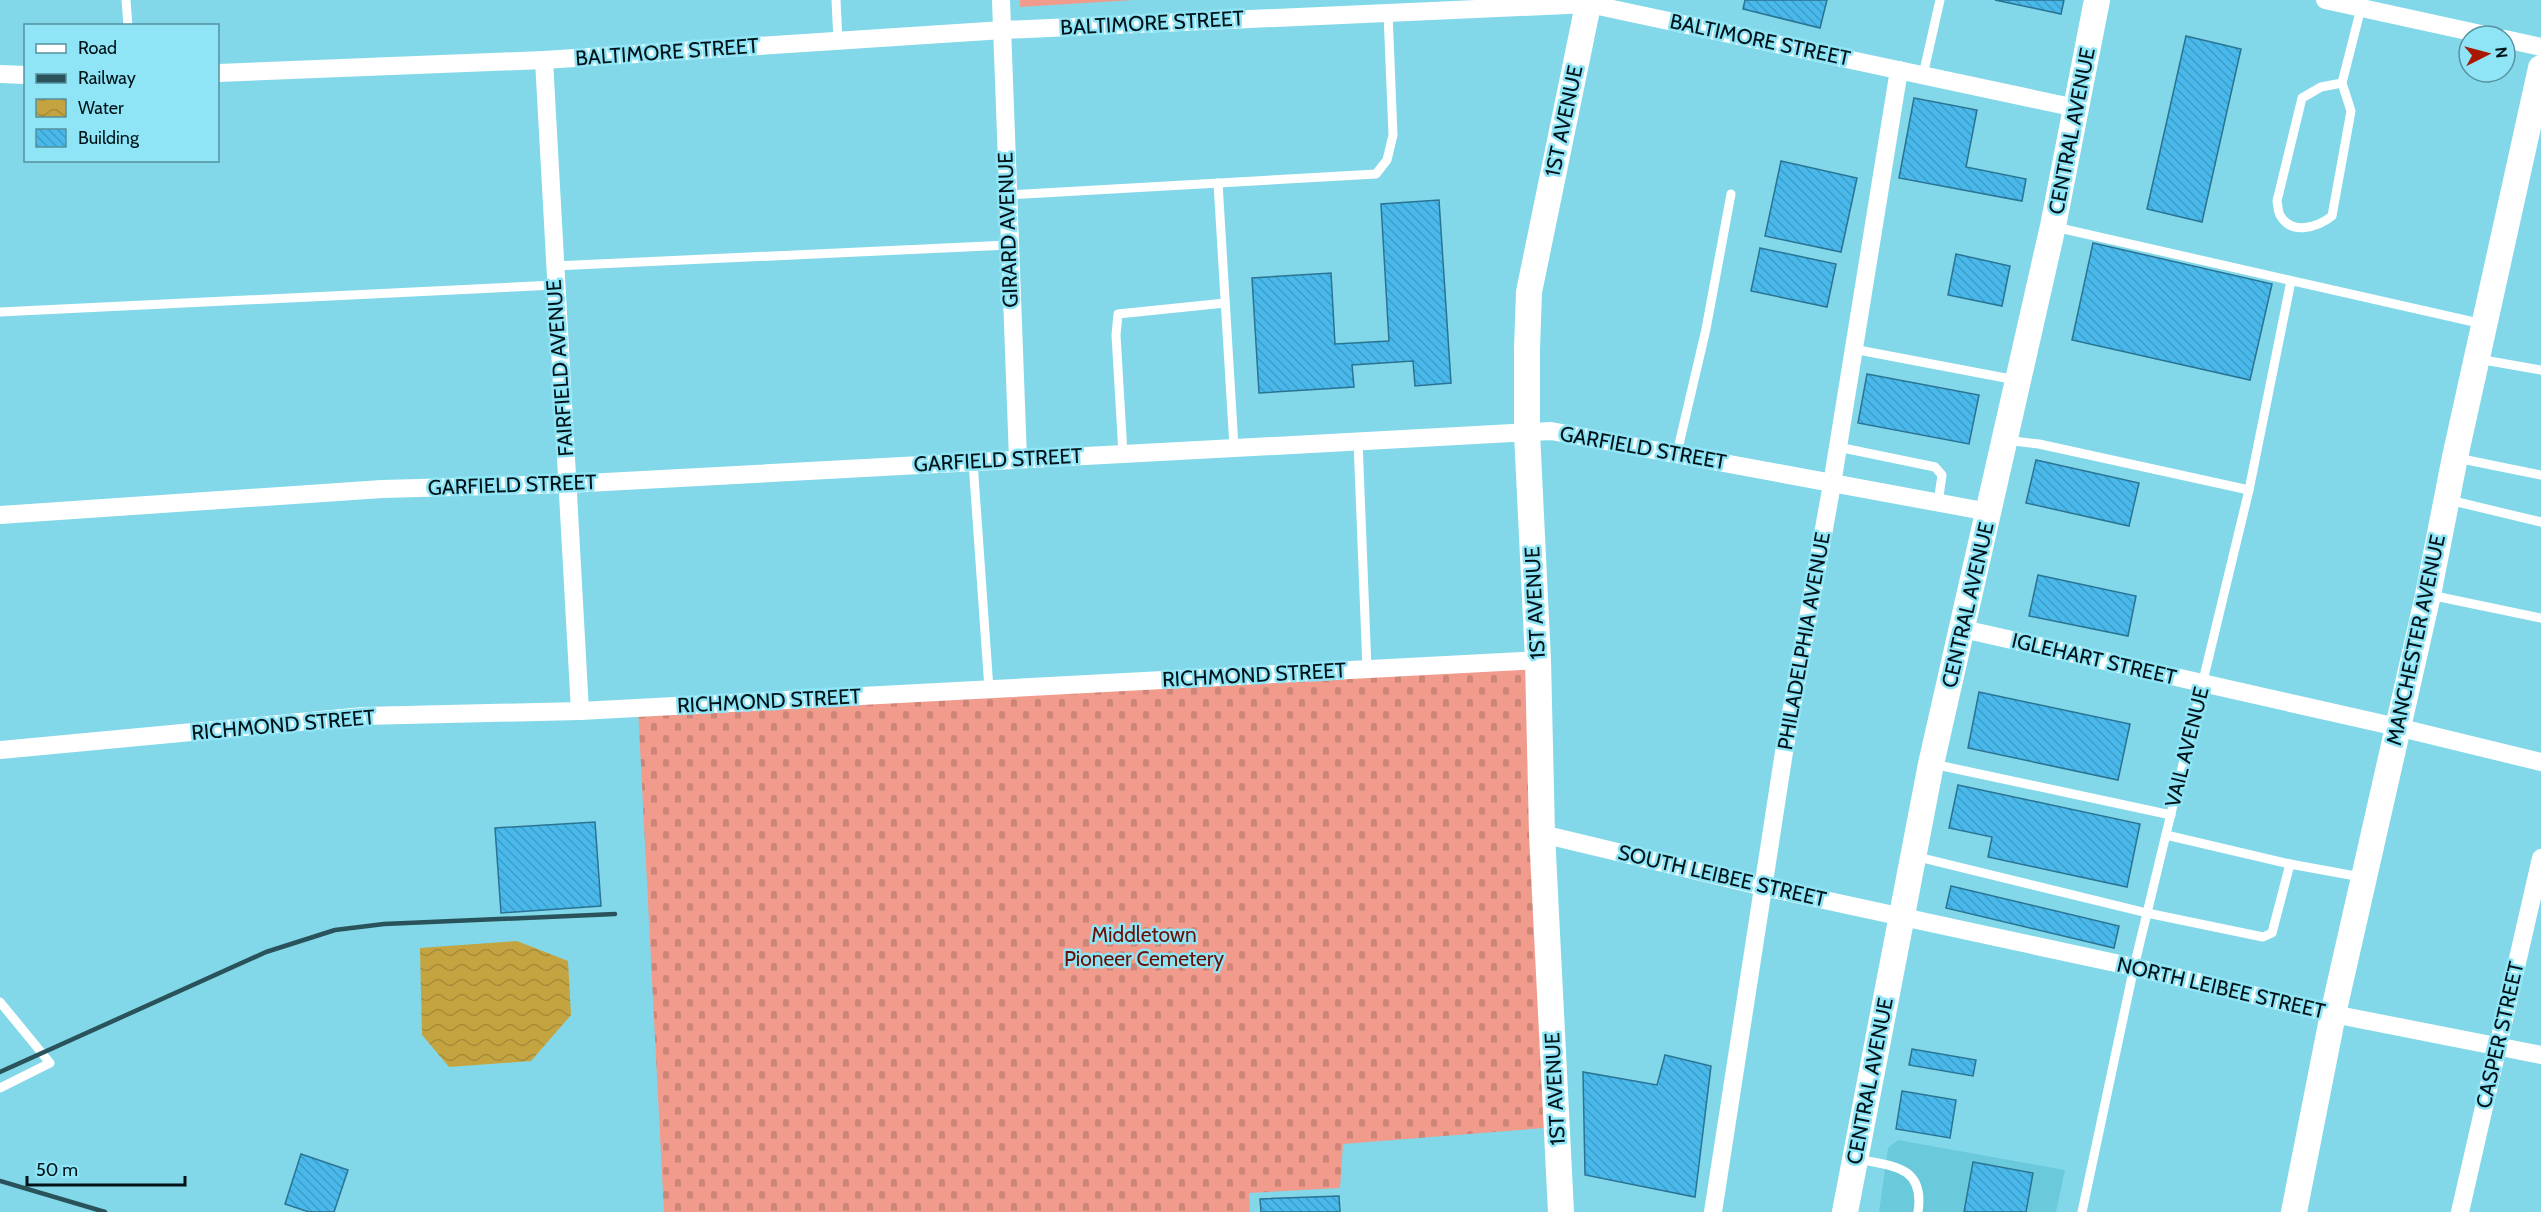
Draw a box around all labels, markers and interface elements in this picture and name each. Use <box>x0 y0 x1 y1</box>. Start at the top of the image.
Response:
street label: BALTIMORE STREET <box>1060 5 1244 40</box>
street label: BALTIMORE STREET <box>1668 8 1853 71</box>
legend <box>24 24 219 162</box>
north arrow <box>2457 24 2517 84</box>
street label: BALTIMORE STREET <box>574 33 759 70</box>
text: Road <box>78 37 117 59</box>
street label: CENTRAL AVENUE <box>2043 45 2100 216</box>
text: N <box>2491 46 2511 59</box>
street label: 1ST AVENUE <box>1540 63 1587 179</box>
text: Railway <box>78 67 136 89</box>
text: Water <box>78 97 124 119</box>
text: Building <box>78 127 140 149</box>
street label: GIRARD AVENUE <box>992 152 1023 308</box>
street label: FAIRFIELD AVENUE <box>541 279 578 457</box>
street label: GARFIELD STREET <box>1558 421 1728 474</box>
street label: GARFIELD STREET <box>913 443 1083 476</box>
street label: GARFIELD STREET <box>427 469 597 500</box>
street label: CENTRAL AVENUE <box>1936 520 1999 690</box>
street label: PHILADELPHIA AVENUE <box>1772 530 1835 752</box>
street label: MANCHESTER AVENUE <box>2381 532 2450 747</box>
street label: 1ST AVENUE <box>1519 546 1550 660</box>
street label: IGLEHART STREET <box>2009 627 2179 690</box>
street label: RICHMOND STREET <box>1161 657 1347 692</box>
street label: RICHMOND STREET <box>676 683 862 718</box>
street label: VAIL AVENUE <box>2159 684 2214 810</box>
street label: RICHMOND STREET <box>190 704 376 745</box>
street label: SOUTH LEIBEE STREET <box>1616 839 1829 912</box>
park label: Middletown Pioneer Cemetery <box>1064 922 1224 971</box>
street label: NORTH LEIBEE STREET <box>2115 951 2328 1024</box>
street label: CASPER STREET <box>2470 959 2529 1111</box>
street label: CENTRAL AVENUE <box>1841 995 1898 1166</box>
street label: 1ST AVENUE <box>1539 1032 1570 1146</box>
scale bar <box>27 1149 184 1187</box>
text: 50 m <box>36 1159 78 1181</box>

